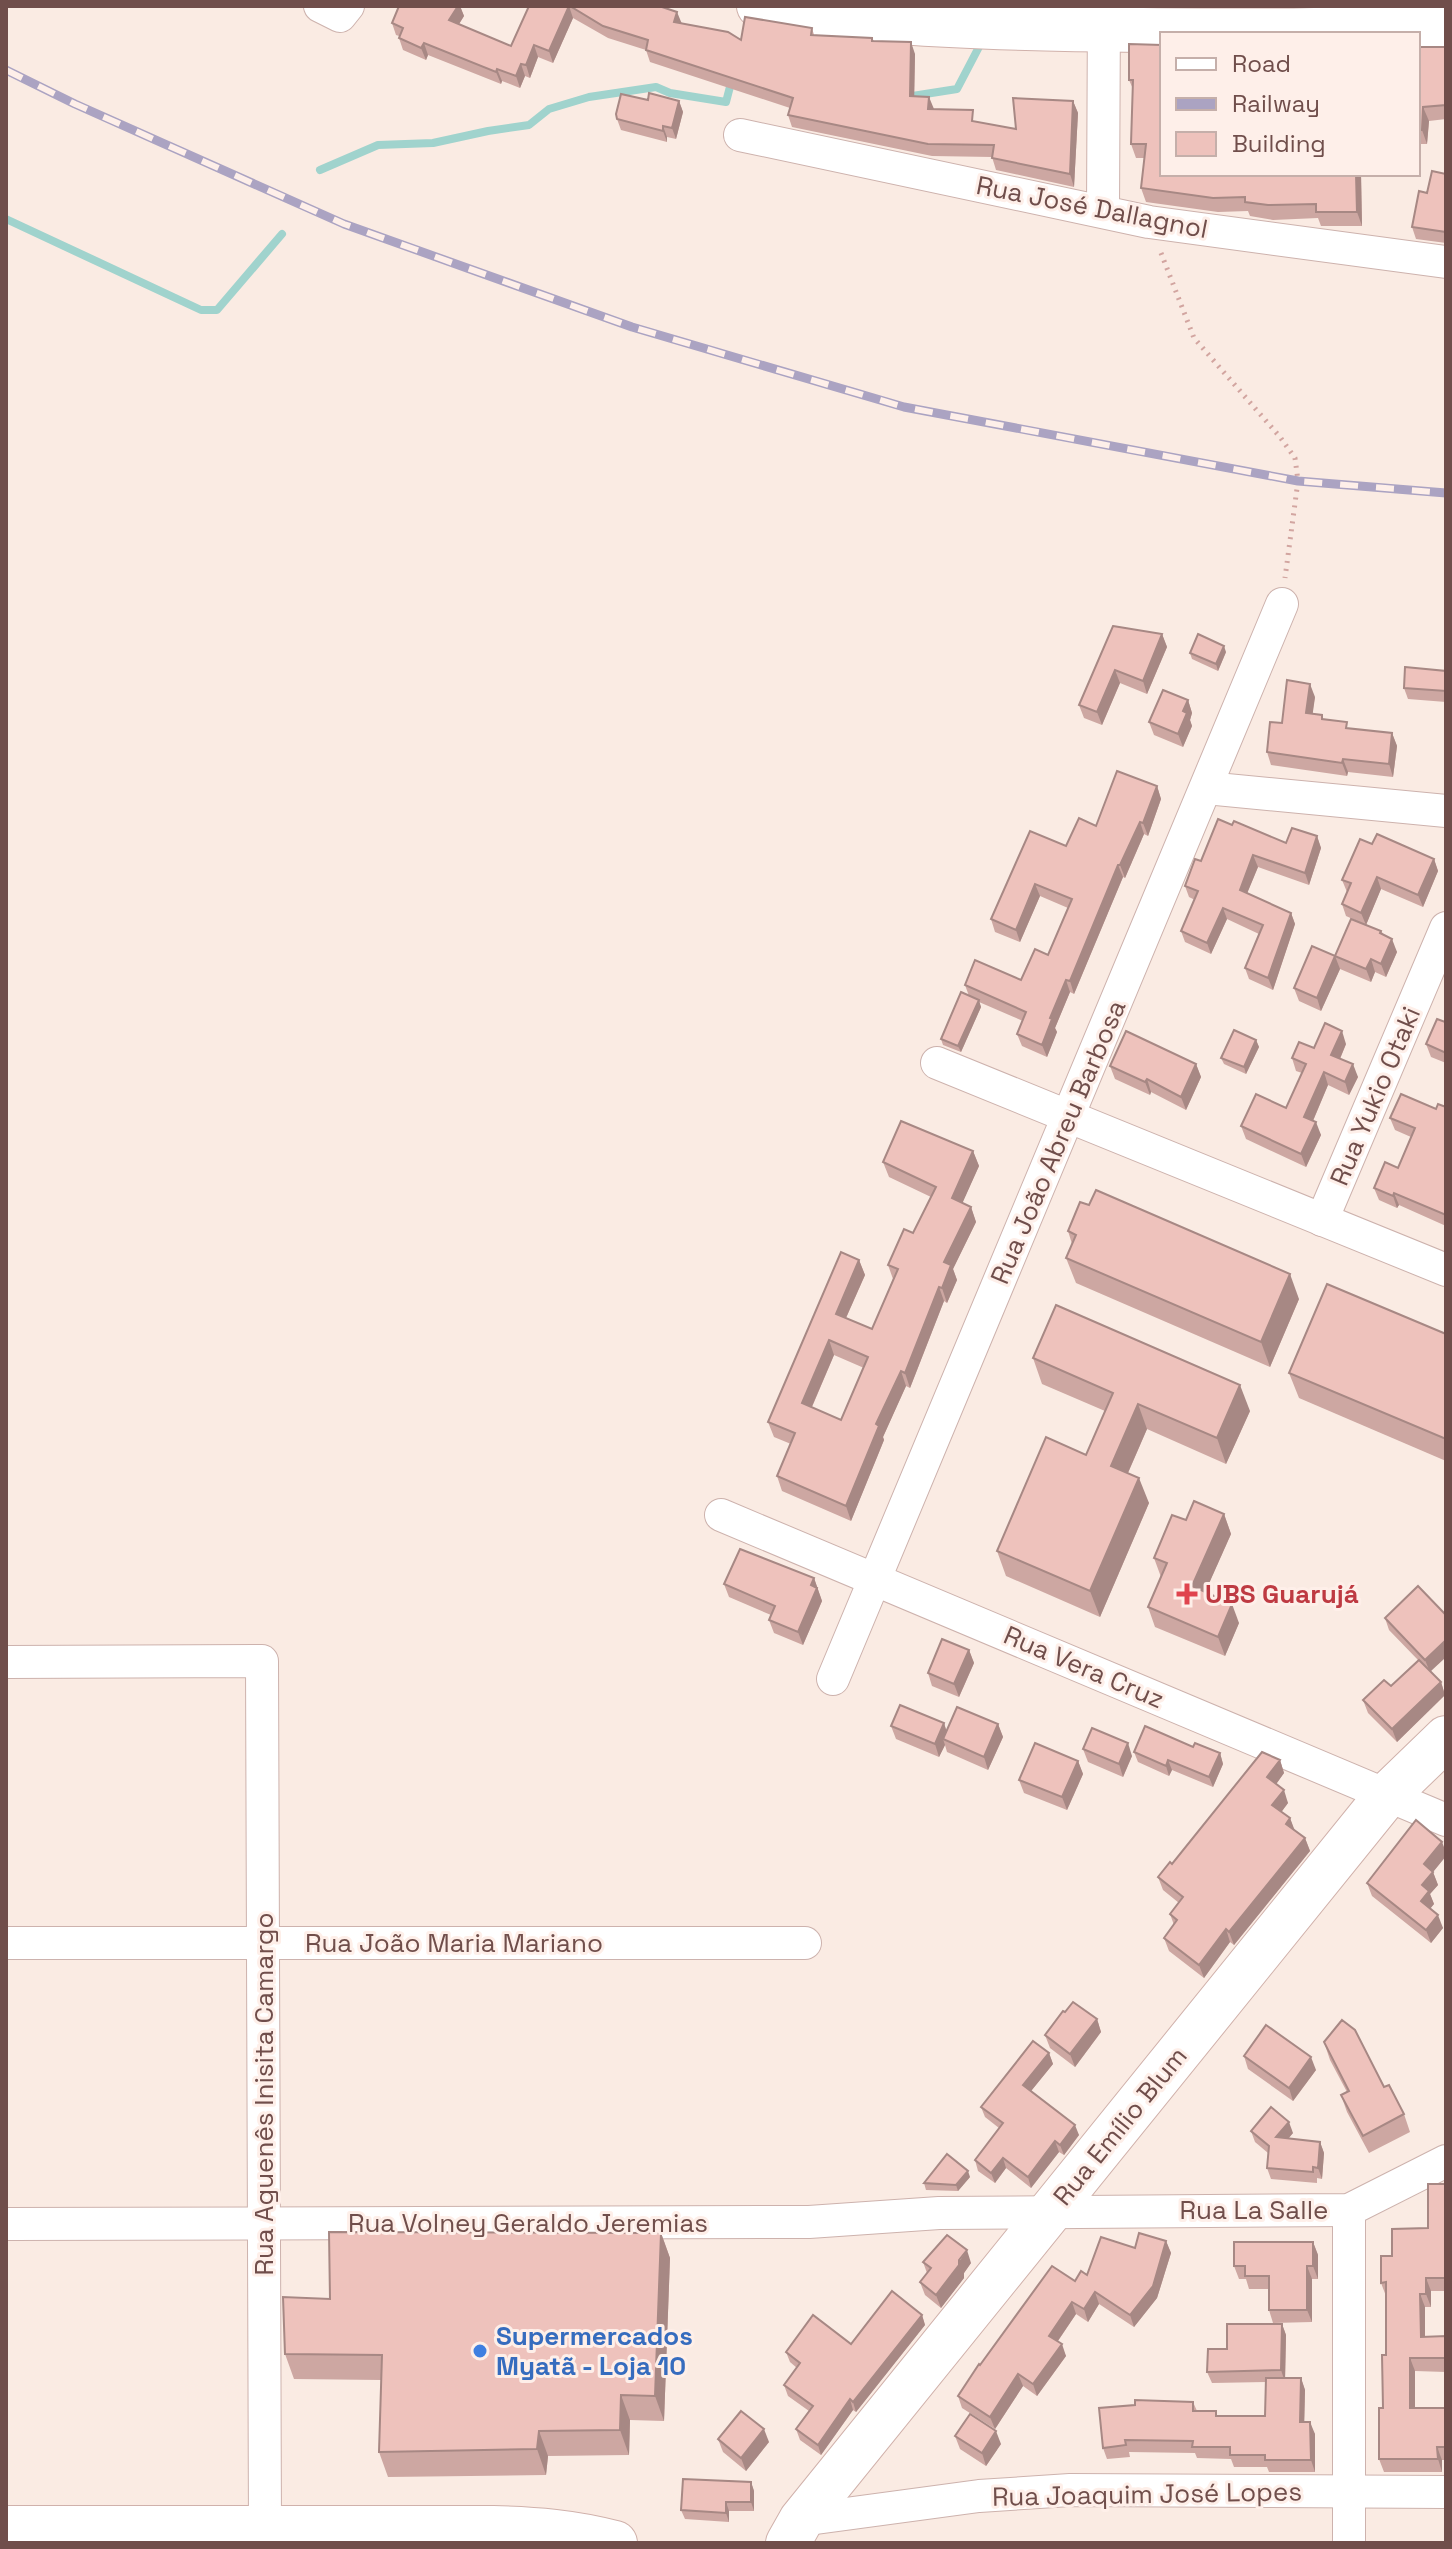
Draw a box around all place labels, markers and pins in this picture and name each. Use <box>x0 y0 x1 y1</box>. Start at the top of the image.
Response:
place label: UBS Guarujá <box>1205 1577 1359 1611</box>
marker: UBS Guarujá <box>1176 1583 1198 1605</box>
place label: Supermercados Myatã - Loja 10 <box>496 2319 693 2383</box>
marker: Supermercados Myatã - Loja 10 <box>471 2342 489 2360</box>

